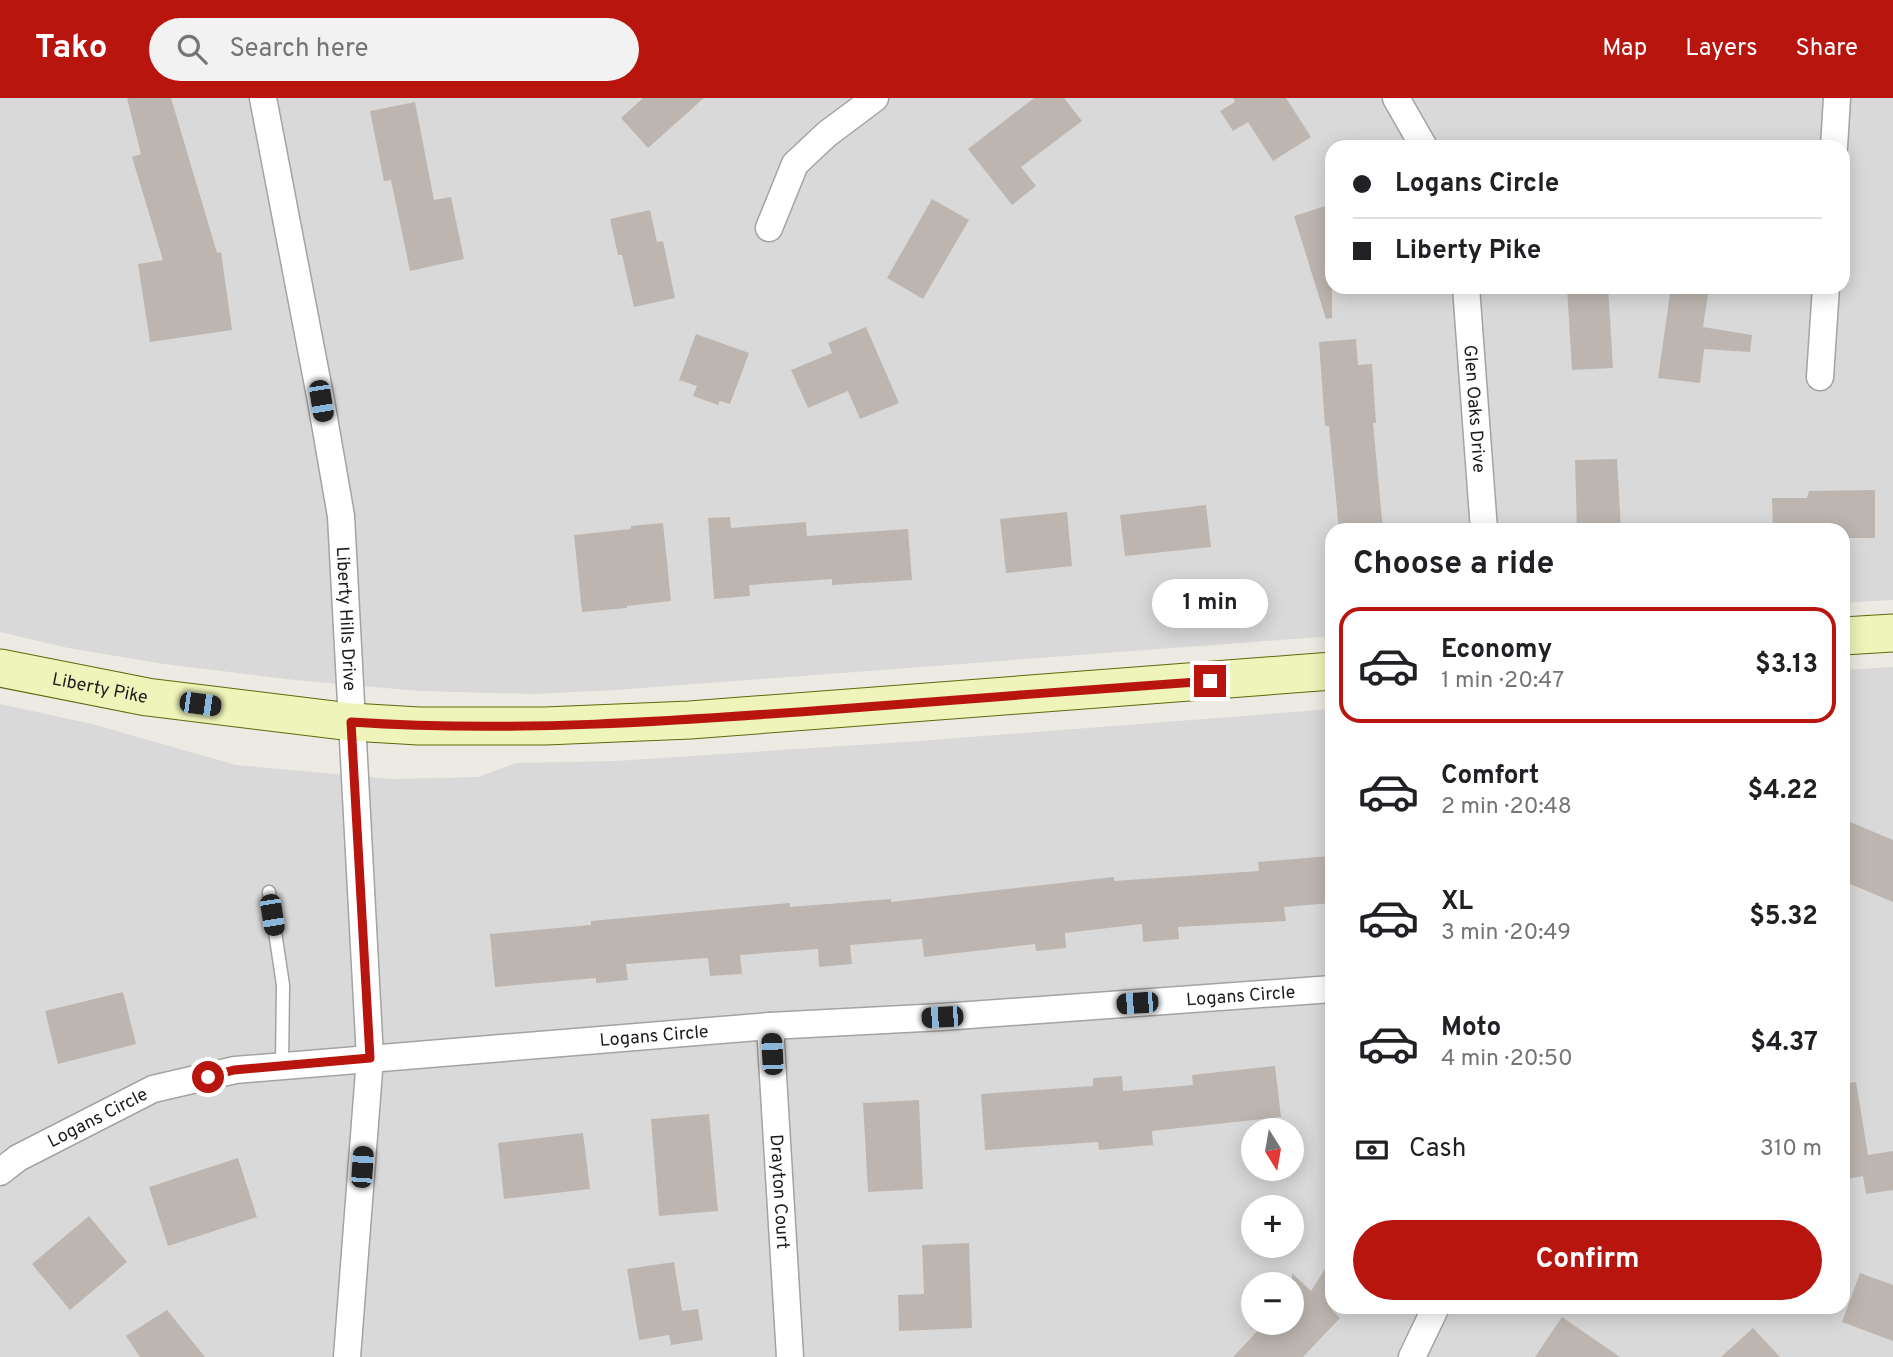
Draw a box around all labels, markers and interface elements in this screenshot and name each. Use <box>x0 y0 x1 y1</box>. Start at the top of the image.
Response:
search box <box>149 18 639 81</box>
text: Tako <box>35 28 107 70</box>
icon: search <box>173 30 211 68</box>
text: Search here <box>229 33 368 66</box>
text: Map <box>1602 34 1647 64</box>
text: Layers <box>1685 34 1757 64</box>
text: Share <box>1795 34 1858 64</box>
text: Logans Circle <box>1395 168 1559 201</box>
text: Liberty Pike <box>1395 235 1541 268</box>
street label: Glen Oaks Drive <box>1457 344 1490 474</box>
car <box>308 379 335 423</box>
text: Choose a ride <box>1353 545 1554 585</box>
street label: Liberty Hills Drive <box>330 546 360 691</box>
callout: 1 min <box>1152 580 1268 628</box>
text: 1 min <box>1182 589 1238 618</box>
icon: car <box>1357 634 1420 697</box>
text: Economy <box>1441 634 1552 667</box>
text: $3.13 <box>1755 649 1818 682</box>
route end <box>1194 665 1226 697</box>
text: 1 min · 20:47 <box>1441 667 1564 696</box>
street label: Liberty Pike <box>50 669 150 710</box>
car <box>178 691 223 717</box>
icon: car <box>1357 760 1420 823</box>
text: Comfort <box>1441 760 1539 793</box>
text: $4.22 <box>1748 775 1818 808</box>
text: 2 min · 20:48 <box>1441 793 1572 822</box>
icon: car <box>1357 886 1420 949</box>
text: XL <box>1441 886 1473 919</box>
car <box>259 893 286 937</box>
text: $5.32 <box>1749 901 1818 934</box>
text: 3 min · 20:49 <box>1441 919 1571 948</box>
street label: Logans Circle <box>1185 982 1296 1012</box>
car <box>1116 991 1159 1015</box>
car <box>921 1005 964 1029</box>
icon: car <box>1357 1012 1420 1075</box>
text: Moto <box>1441 1012 1501 1045</box>
street label: Logans Circle <box>599 1021 710 1053</box>
text: $4.37 <box>1750 1027 1818 1060</box>
car <box>761 1032 784 1076</box>
text: 4 min · 20:50 <box>1441 1045 1573 1074</box>
route start <box>192 1061 224 1093</box>
street label: Logans Circle <box>44 1084 152 1154</box>
north arrow <box>1241 1118 1304 1181</box>
map controls <box>1241 1118 1304 1335</box>
icon: cash <box>1353 1131 1391 1169</box>
text: Cash <box>1409 1133 1466 1166</box>
street label: Drayton Court <box>764 1134 793 1250</box>
text: 310 m <box>1760 1135 1822 1164</box>
car <box>351 1145 374 1189</box>
button: + <box>1241 1195 1304 1258</box>
button: Confirm <box>1353 1220 1822 1300</box>
button: − <box>1241 1272 1304 1335</box>

